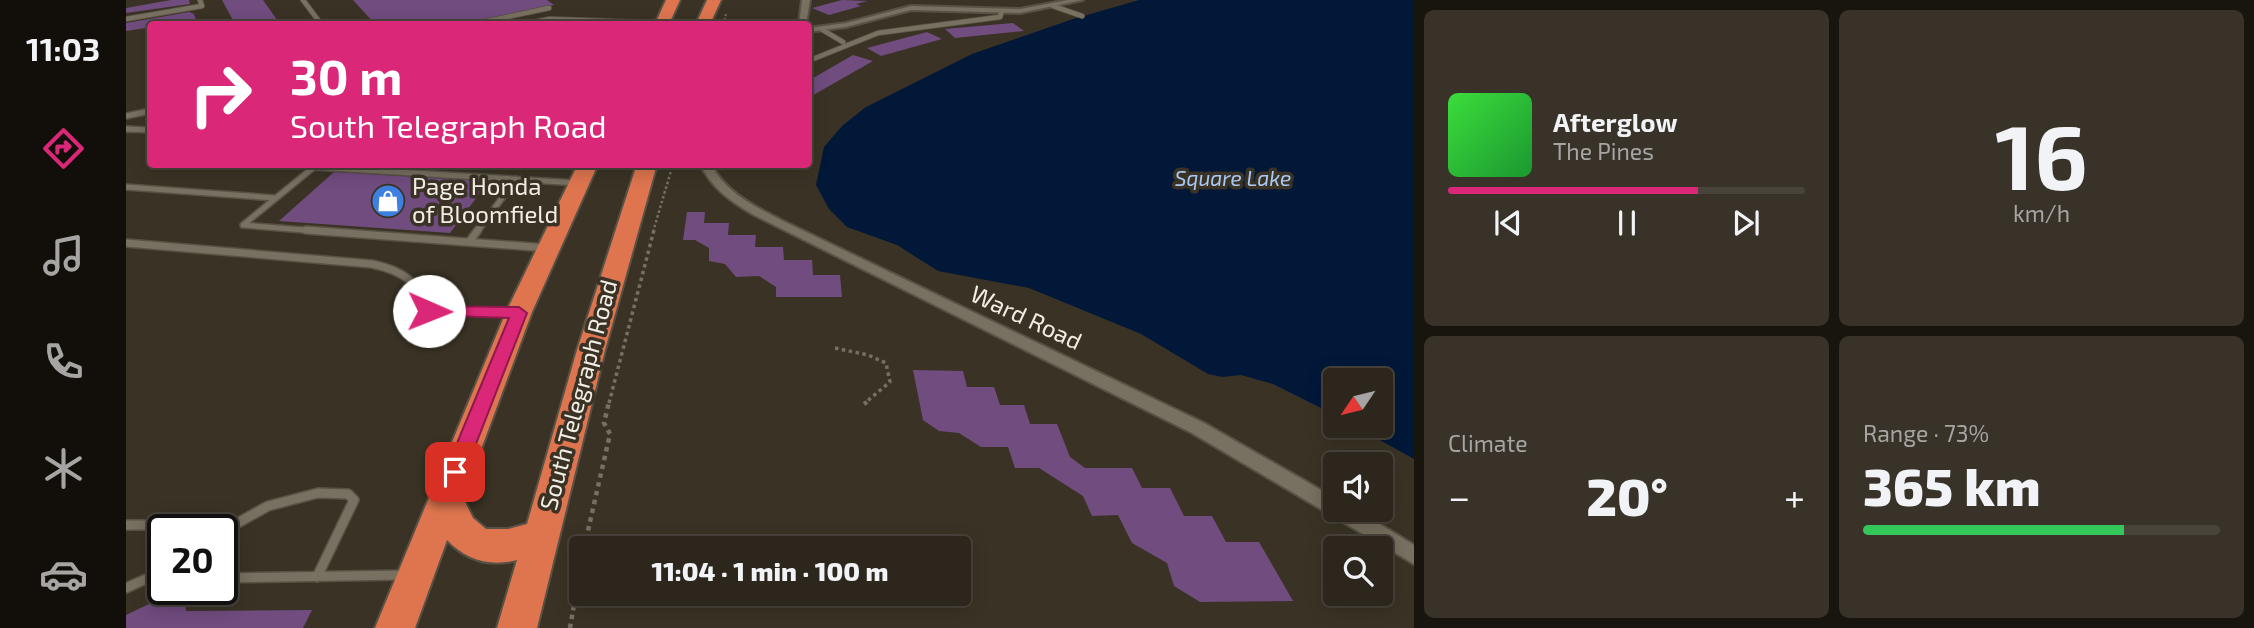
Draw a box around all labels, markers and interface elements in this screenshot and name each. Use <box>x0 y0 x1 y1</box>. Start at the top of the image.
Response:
text: 11:03 <box>26 29 100 67</box>
text: 30 m <box>290 46 402 105</box>
icon: right <box>175 49 266 140</box>
text: 16 <box>1995 99 2088 208</box>
text: South Telegraph Road <box>290 106 607 144</box>
text: Afterglow <box>1553 106 1678 137</box>
icon: directions <box>39 124 88 173</box>
text: The Pines <box>1553 137 1654 165</box>
water label: Square Lake <box>1175 165 1291 190</box>
place label: Page Honda of Bloomfield <box>412 171 558 228</box>
shop icon: Page Honda of Bloomfield <box>369 182 407 220</box>
text: km/h <box>2013 199 2070 227</box>
icon: previous <box>1489 204 1527 242</box>
icon: pause <box>1608 204 1646 242</box>
icon: next <box>1727 204 1765 242</box>
icon: music <box>39 231 88 280</box>
position arrow <box>392 274 466 348</box>
street label: South Telegraph Road <box>533 276 622 513</box>
street label: Ward Road <box>966 278 1087 355</box>
icon: phone <box>39 337 88 386</box>
north arrow <box>1323 368 1393 438</box>
map controls <box>1323 368 1393 606</box>
text: Range · 73% <box>1863 419 1989 447</box>
text: Climate <box>1448 429 1528 457</box>
pin <box>425 442 485 502</box>
icon: climate <box>39 444 88 493</box>
button: sound <box>1323 452 1393 522</box>
icon: arrive <box>436 453 474 491</box>
text: 365 km <box>1863 454 2041 516</box>
text: 20° <box>1586 464 1668 526</box>
text: − <box>1448 473 1470 519</box>
text: + <box>1784 473 1805 519</box>
speed limit sign: 20 <box>147 514 238 605</box>
button: search <box>1323 536 1393 606</box>
icon: car <box>39 550 88 599</box>
text: 11:04 · 1 min · 100 m <box>651 555 889 586</box>

